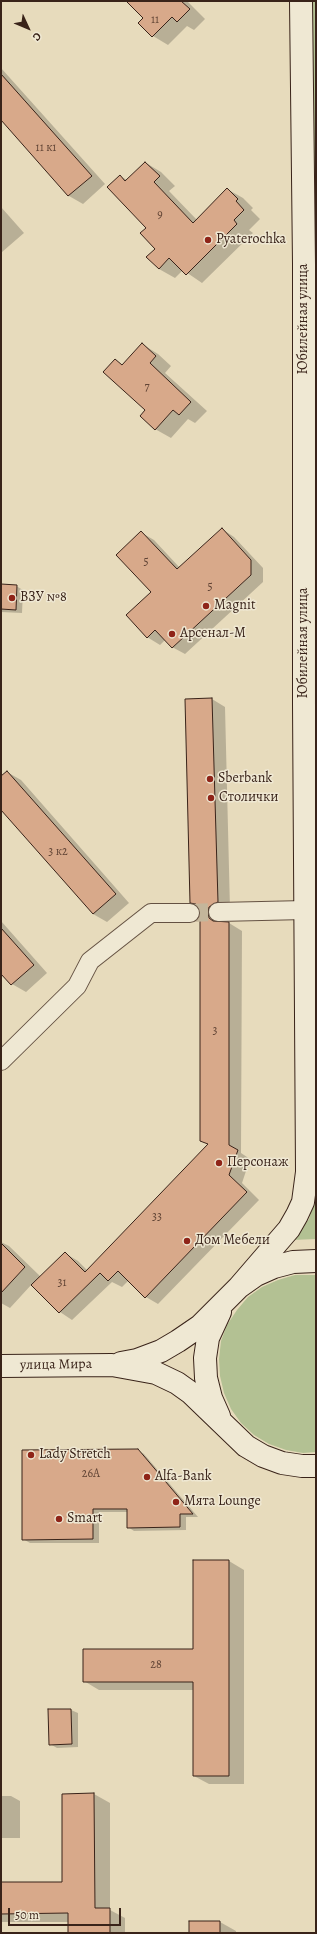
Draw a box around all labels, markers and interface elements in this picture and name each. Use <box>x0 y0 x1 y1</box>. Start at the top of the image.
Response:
north arrow <box>8 8 48 48</box>
house number: 11 <box>151 13 159 27</box>
text: С <box>29 29 45 44</box>
house number: 11 к1 <box>36 141 56 155</box>
house number: 9 <box>157 208 163 222</box>
place label: Pyaterochka <box>216 232 286 248</box>
marker: Pyaterochka <box>203 235 213 245</box>
street label: Юбилейная улица <box>296 264 312 374</box>
house number: 7 <box>144 380 150 394</box>
house number: 5 <box>143 555 149 569</box>
house number: 5 <box>207 580 213 594</box>
street label: Юбилейная улица <box>296 588 312 698</box>
place label: ВЗУ №8 <box>20 590 67 606</box>
marker: ВЗУ №8 <box>7 593 17 603</box>
place label: Magnit <box>214 598 255 614</box>
marker: Magnit <box>201 601 211 611</box>
place label: Арсенал-М <box>180 626 246 642</box>
marker: Арсенал-М <box>167 629 177 639</box>
place label: Sberbank <box>218 771 272 787</box>
marker: Sberbank <box>205 774 215 784</box>
place label: Столички <box>219 790 278 806</box>
marker: Столички <box>206 793 216 803</box>
house number: 3 к2 <box>48 845 68 859</box>
house number: 3 <box>213 1024 217 1038</box>
place label: Персонаж <box>227 1155 288 1171</box>
marker: Персонаж <box>214 1158 224 1168</box>
house number: 33 <box>152 1210 162 1224</box>
place label: Дом Мебели <box>195 1233 270 1249</box>
marker: Дом Мебели <box>182 1236 192 1246</box>
house number: 31 <box>57 1276 67 1290</box>
street label: улица Мира <box>20 1356 92 1374</box>
place label: Lady Stretch <box>39 1447 111 1463</box>
marker: Lady Stretch <box>26 1450 36 1460</box>
house number: 26А <box>82 1467 100 1481</box>
place label: Alfa-Bank <box>155 1469 212 1485</box>
marker: Alfa-Bank <box>142 1472 152 1482</box>
place label: Мята Lounge <box>184 1494 261 1510</box>
marker: Мята Lounge <box>171 1497 181 1507</box>
place label: Smart <box>67 1511 102 1527</box>
marker: Smart <box>54 1514 64 1524</box>
house number: 28 <box>150 1658 162 1672</box>
scale bar <box>10 1900 123 1926</box>
text: 50 m <box>15 1907 39 1923</box>

